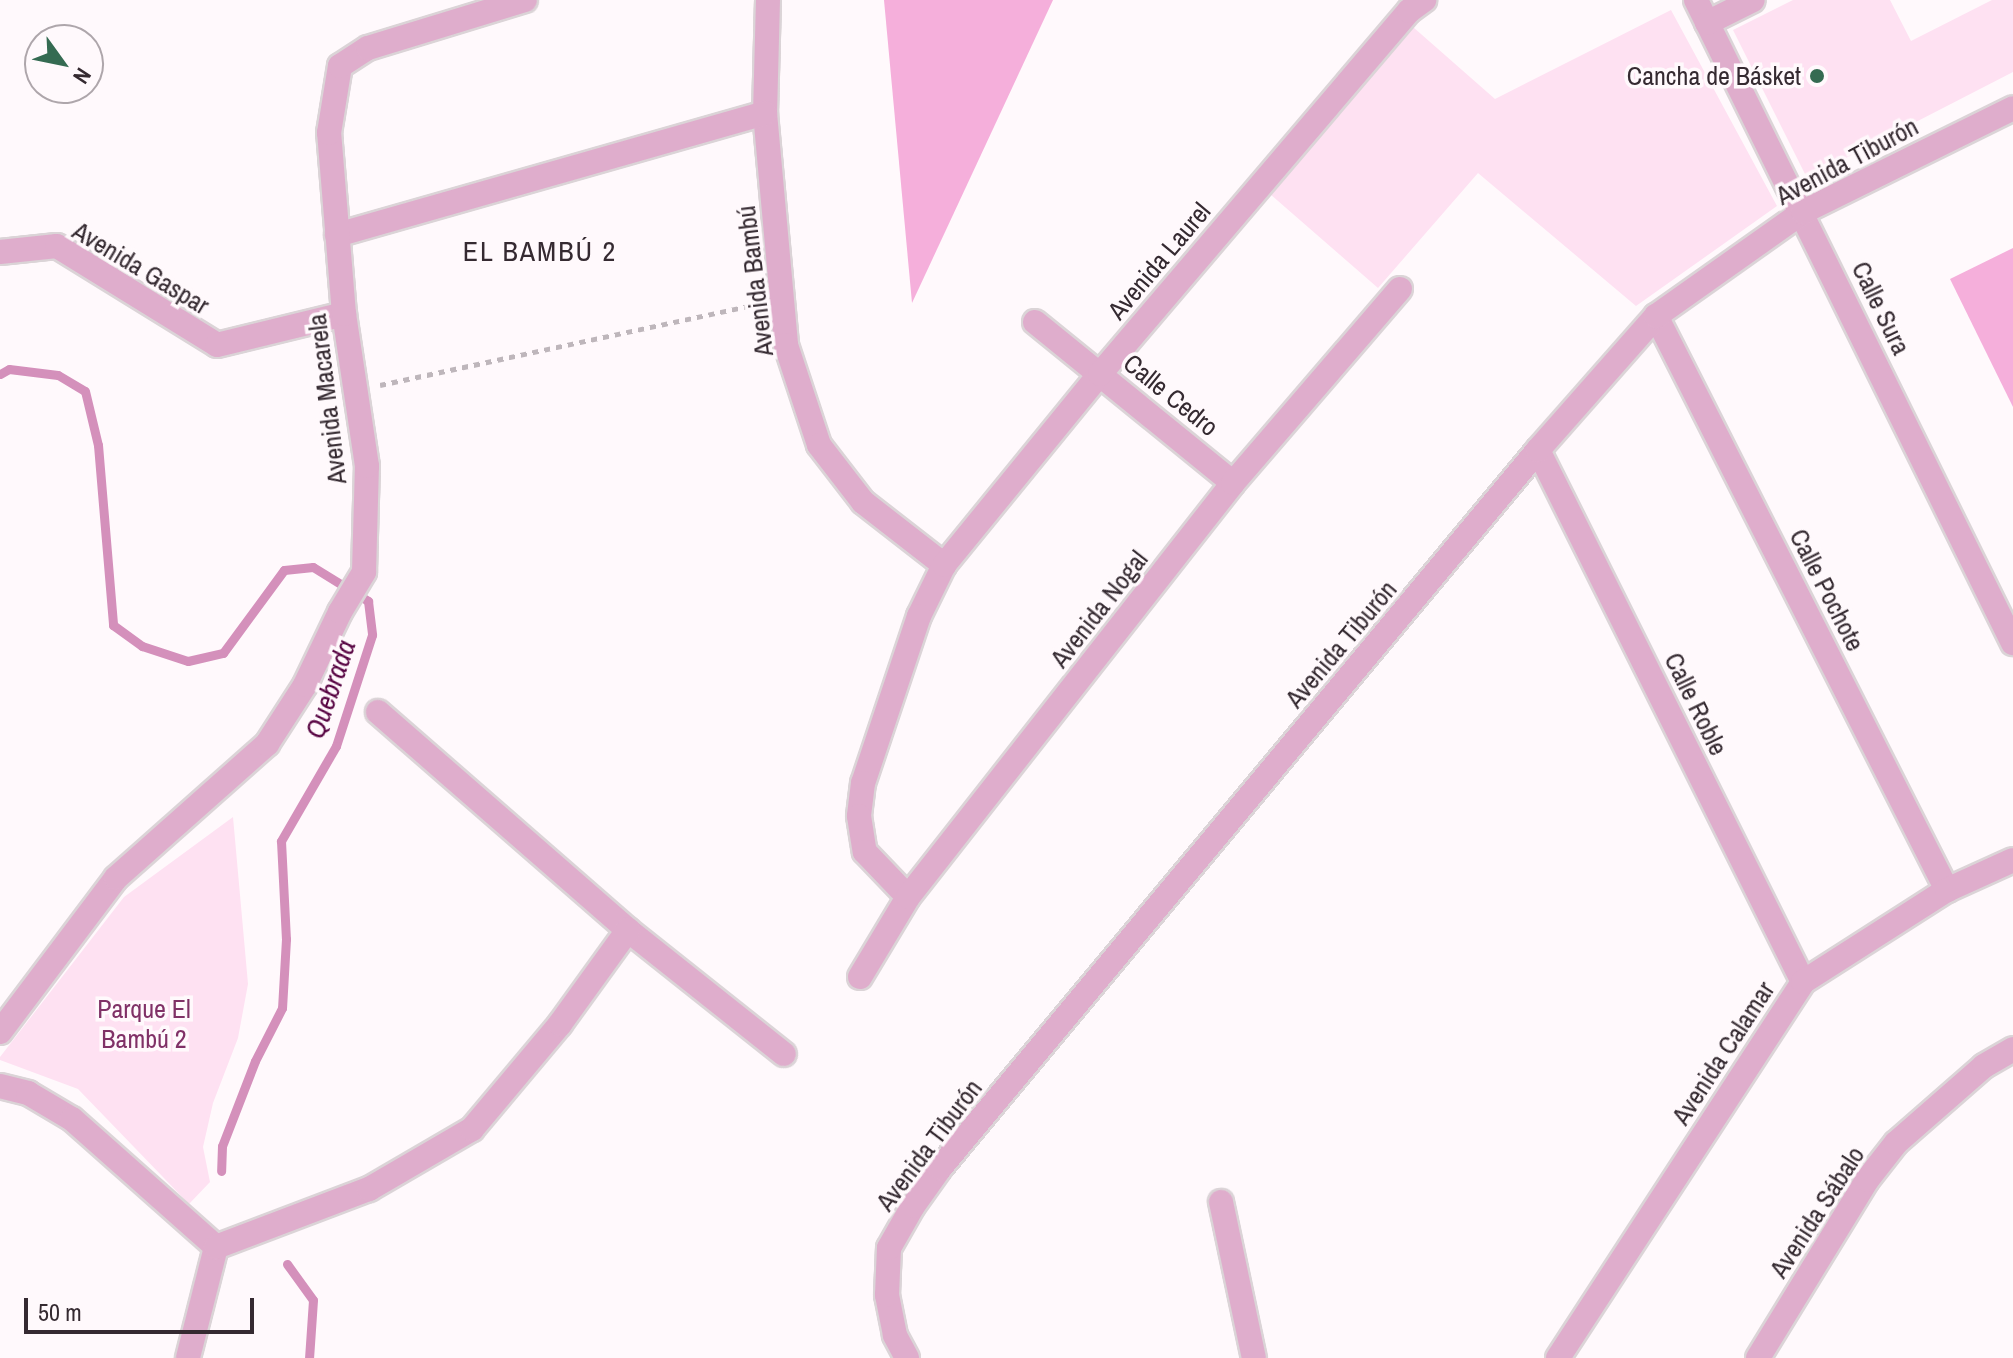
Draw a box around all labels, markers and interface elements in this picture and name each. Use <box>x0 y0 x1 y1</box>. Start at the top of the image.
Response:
north arrow <box>24 24 104 104</box>
place label: Cancha de Básket <box>1627 60 1801 92</box>
text: N <box>66 62 99 90</box>
marker: Cancha de Básket <box>1808 67 1826 85</box>
street label: Avenida Tiburón <box>1770 110 1924 212</box>
street label: Avenida Laurel <box>1101 196 1217 326</box>
street label: Avenida Bambú <box>730 204 780 358</box>
street label: Avenida Gaspar <box>67 215 215 321</box>
district label: EL BAMBÚ 2 <box>462 234 618 268</box>
street label: Calle Sura <box>1845 256 1917 360</box>
street label: Avenida Macarela <box>301 312 353 486</box>
street label: Calle Cedro <box>1117 347 1225 443</box>
street label: Calle Pochote <box>1783 524 1871 656</box>
street label: Avenida Nogal <box>1044 544 1154 674</box>
street label: Avenida Tiburón <box>1279 574 1403 714</box>
water label: Quebrada <box>297 635 363 743</box>
street label: Calle Roble <box>1658 648 1734 760</box>
street label: Avenida Calamar <box>1665 976 1781 1130</box>
park label: Parque El Bambú 2 <box>97 993 191 1054</box>
street label: Avenida Tiburón <box>869 1073 989 1217</box>
street label: Avenida Sábalo <box>1763 1141 1871 1283</box>
scale bar <box>28 1282 258 1332</box>
text: 50 m <box>38 1296 82 1328</box>

